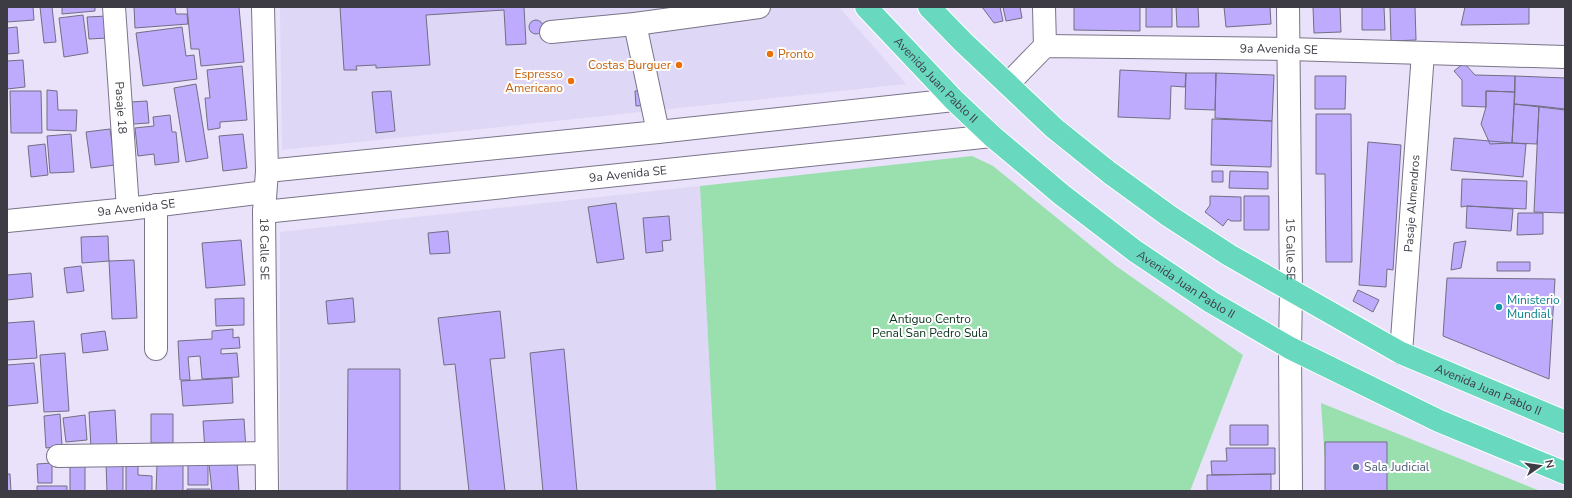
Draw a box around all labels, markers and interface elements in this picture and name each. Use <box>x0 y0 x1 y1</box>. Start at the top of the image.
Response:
street label: Avenida Juan Pablo II <box>890 33 981 126</box>
street label: 9a Avenida SE <box>1240 40 1318 58</box>
place label: Pronto <box>778 46 814 62</box>
marker: Pronto <box>765 49 775 59</box>
place label: Costas Burguer <box>588 57 672 73</box>
marker: Costas Burguer <box>674 60 684 70</box>
place label: Espresso Americano <box>505 66 563 96</box>
marker: Espresso Americano <box>566 76 576 86</box>
street label: Pasaje 18 <box>111 81 131 135</box>
street label: Pasaje Almendros <box>1400 154 1424 253</box>
street label: 9a Avenida SE <box>588 162 668 186</box>
street label: 9a Avenida SE <box>97 195 176 220</box>
street label: 18 Calle SE <box>256 217 273 280</box>
street label: 15 Calle SE <box>1282 218 1299 280</box>
street label: Avenida Juan Pablo II <box>1134 247 1238 322</box>
place label: Ministerio Mundial <box>1507 292 1560 322</box>
marker: Ministerio Mundial <box>1494 302 1504 312</box>
park label: Antiguo Centro Penal San Pedro Sula <box>872 311 988 341</box>
street label: Avenida Juan Pablo II <box>1433 360 1544 419</box>
north arrow <box>1520 446 1560 486</box>
text: N <box>1541 458 1557 470</box>
place label: Sala Judicial <box>1364 459 1430 475</box>
marker: Sala Judicial <box>1351 462 1361 472</box>

